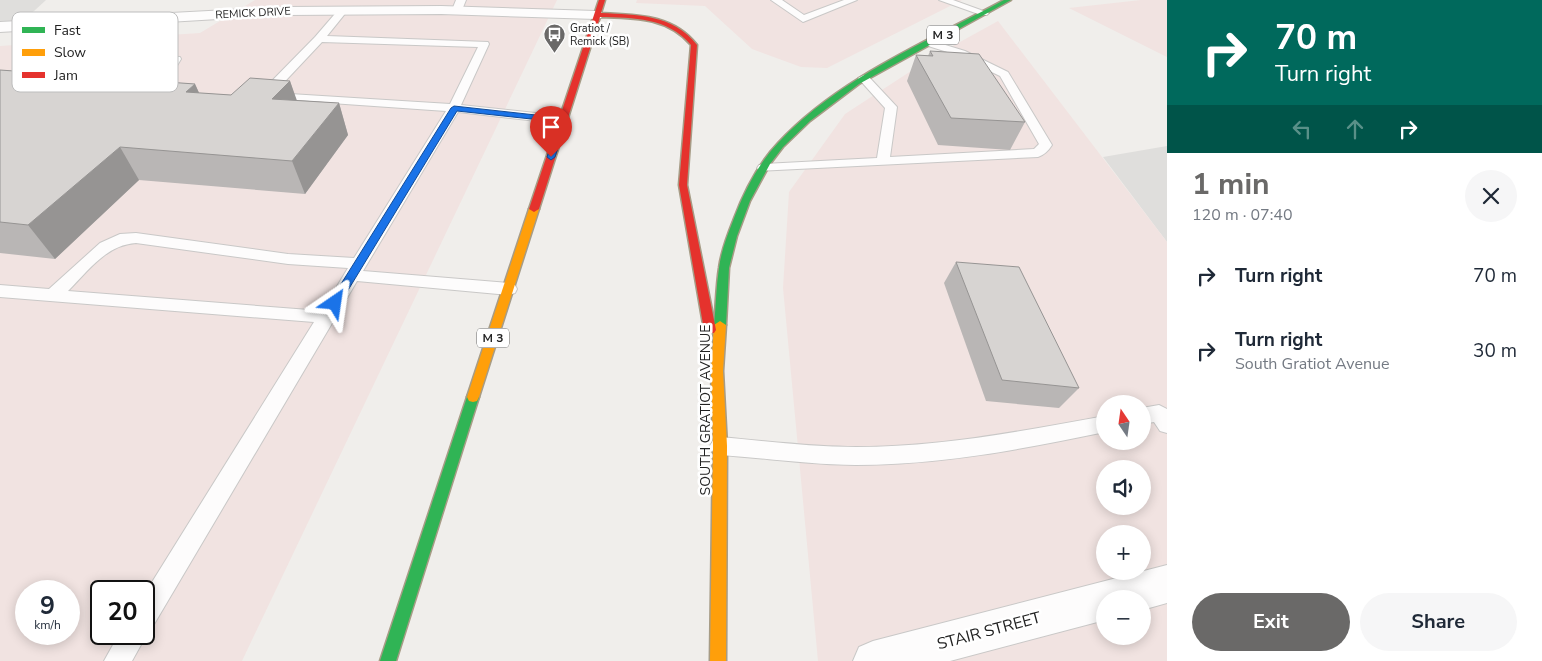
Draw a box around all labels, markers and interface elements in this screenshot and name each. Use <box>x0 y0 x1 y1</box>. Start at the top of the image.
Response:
street label: REMICK DRIVE <box>215 4 291 22</box>
legend <box>12 12 178 92</box>
text: 70 m <box>1275 14 1357 61</box>
icon: right <box>1192 20 1257 85</box>
text: Fast <box>54 21 80 40</box>
place label: Gratiot / Remick (SB) <box>570 21 630 49</box>
bus stop icon: Gratiot / Remick (SB) <box>542 22 566 53</box>
road number: M 3 <box>927 26 959 44</box>
text: Slow <box>54 43 86 62</box>
text: Turn right <box>1275 59 1371 89</box>
text: Jam <box>53 66 78 85</box>
pin <box>530 106 572 157</box>
icon: arrive <box>537 113 565 141</box>
icon: left <box>1288 115 1316 143</box>
icon: ahead <box>1341 115 1369 143</box>
icon: right <box>1394 115 1422 143</box>
text: 1 min <box>1192 164 1270 205</box>
button: close <box>1465 170 1517 222</box>
text: 120 m · 07:40 <box>1192 204 1293 226</box>
icon: right <box>1192 262 1220 290</box>
text: Turn right <box>1235 263 1322 289</box>
text: 70 m <box>1473 263 1517 289</box>
position arrow <box>308 276 360 328</box>
street label: SOUTH GRATIOT AVENUE <box>696 325 715 495</box>
text: Turn right <box>1235 327 1322 353</box>
road number: M 3 <box>477 328 509 348</box>
icon: right <box>1192 337 1220 365</box>
text: 30 m <box>1473 338 1517 364</box>
text: South Gratiot Avenue <box>1235 353 1390 375</box>
north arrow <box>1096 395 1151 450</box>
map controls <box>1096 395 1151 645</box>
button: sound <box>1096 460 1151 515</box>
button: + <box>1096 525 1151 580</box>
speed limit sign: 20 <box>90 580 155 645</box>
text: 9 <box>40 589 55 623</box>
button: − <box>1096 590 1151 645</box>
button: Exit <box>1192 593 1350 651</box>
button: Share <box>1360 593 1517 651</box>
street label: STAIR STREET <box>935 606 1044 655</box>
text: km/h <box>34 617 61 633</box>

